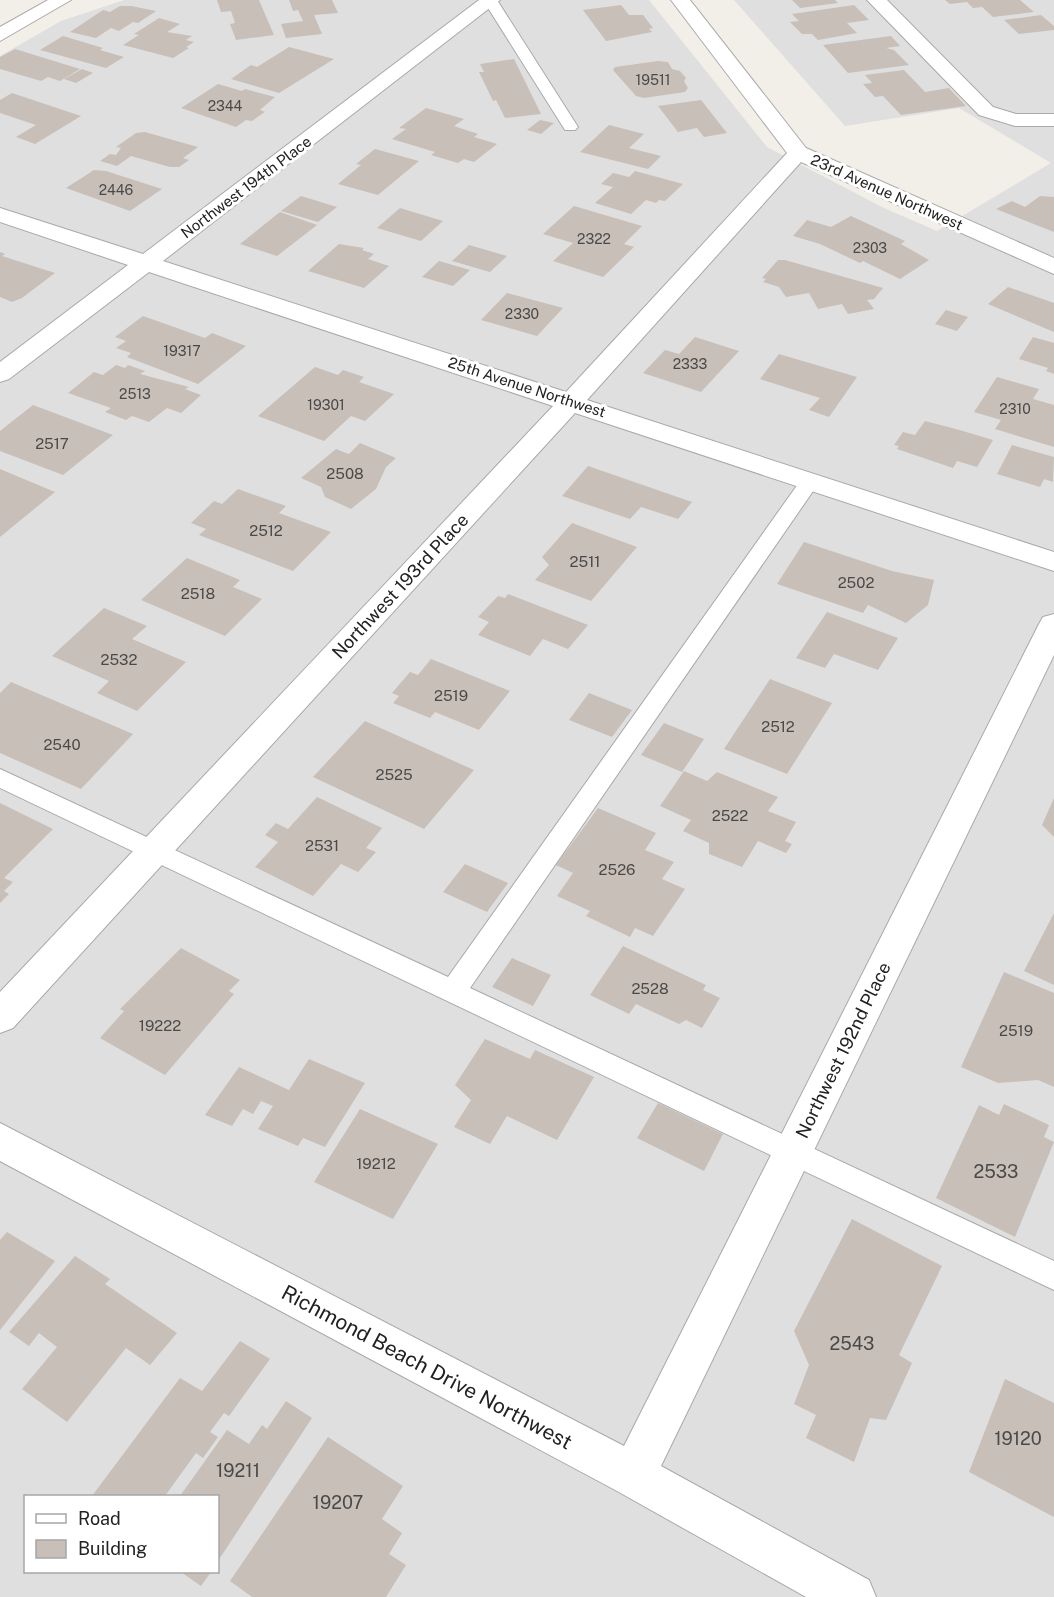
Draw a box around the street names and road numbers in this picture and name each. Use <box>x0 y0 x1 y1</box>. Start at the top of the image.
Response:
street label: Northwest 194th Place <box>178 133 314 241</box>
street label: 23rd Avenue Northwest <box>808 151 966 233</box>
street label: 25th Avenue Northwest <box>446 353 608 421</box>
street label: Northwest 193rd Place <box>327 509 473 663</box>
street label: Northwest 192nd Place <box>791 959 895 1141</box>
street label: Richmond Beach Drive Northwest <box>277 1280 577 1454</box>

